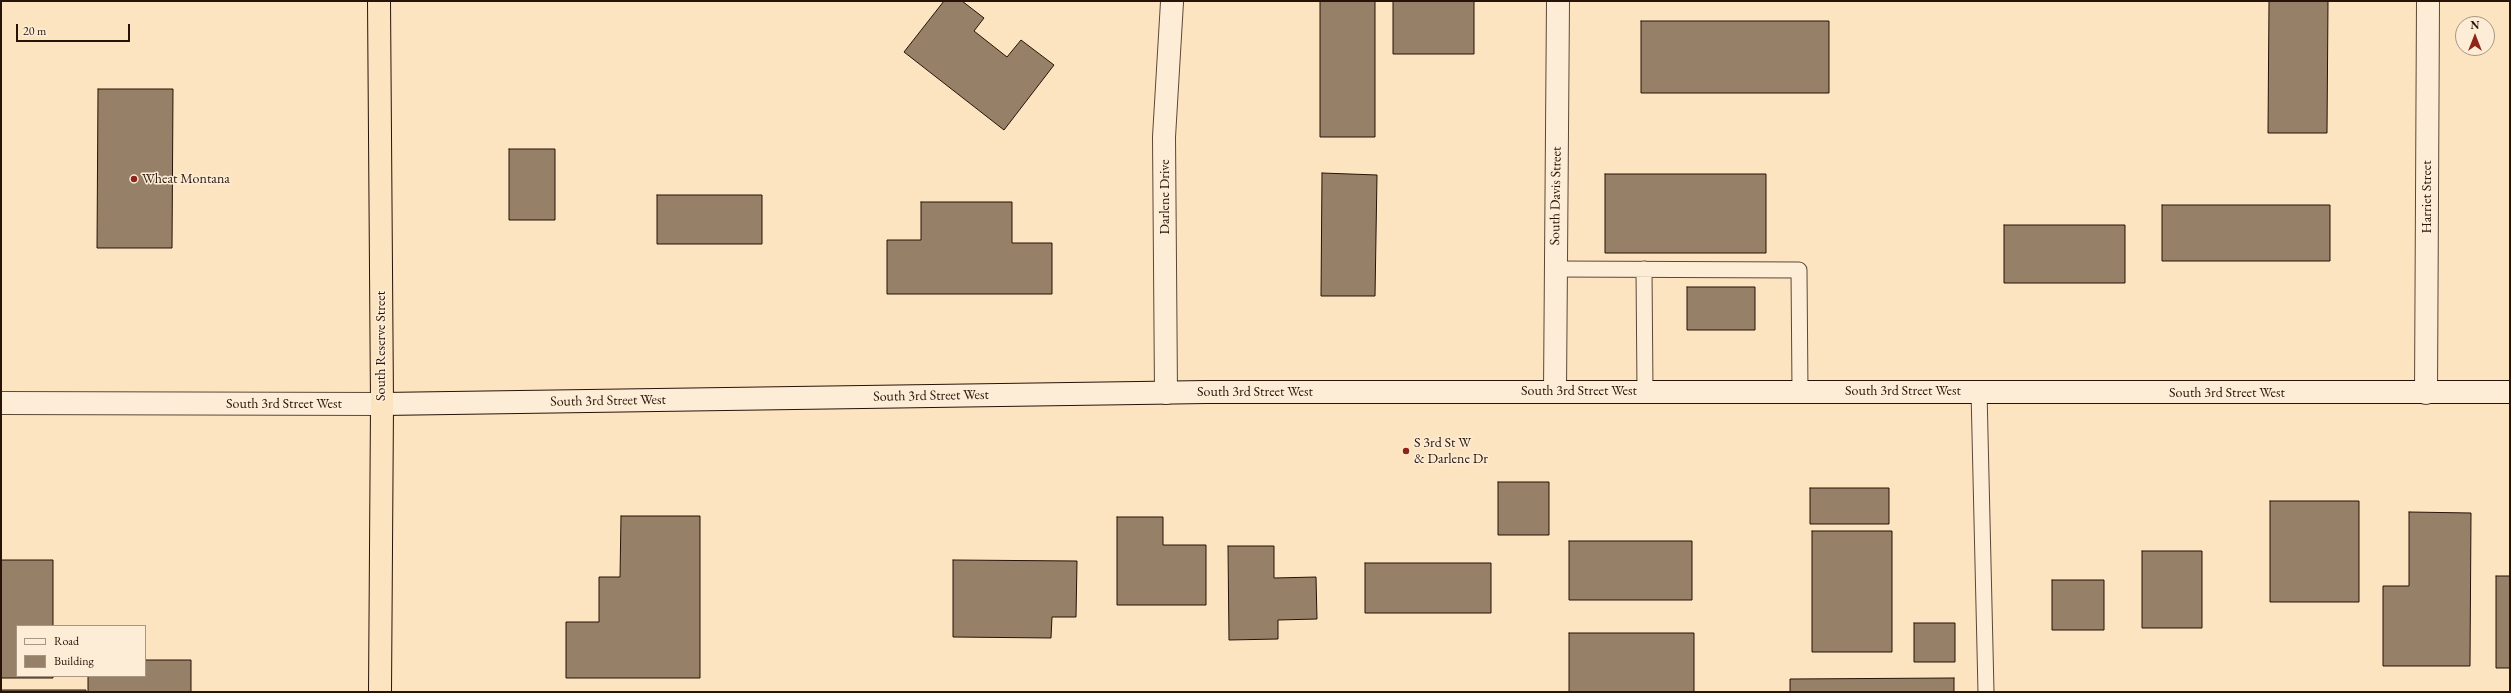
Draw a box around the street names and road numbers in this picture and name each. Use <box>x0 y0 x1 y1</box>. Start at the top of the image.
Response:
street label: South Davis Street <box>1547 146 1565 246</box>
street label: Darlene Drive <box>1157 159 1173 235</box>
street label: Harriet Street <box>2419 160 2435 234</box>
street label: South Reserve Street <box>373 291 389 401</box>
street label: South 3rd Street West <box>1521 383 1637 399</box>
street label: South 3rd Street West <box>1845 383 1961 399</box>
street label: South 3rd Street West <box>1197 384 1313 400</box>
street label: South 3rd Street West <box>2169 385 2285 401</box>
street label: South 3rd Street West <box>873 387 989 405</box>
street label: South 3rd Street West <box>550 392 666 410</box>
street label: South 3rd Street West <box>226 396 342 412</box>

